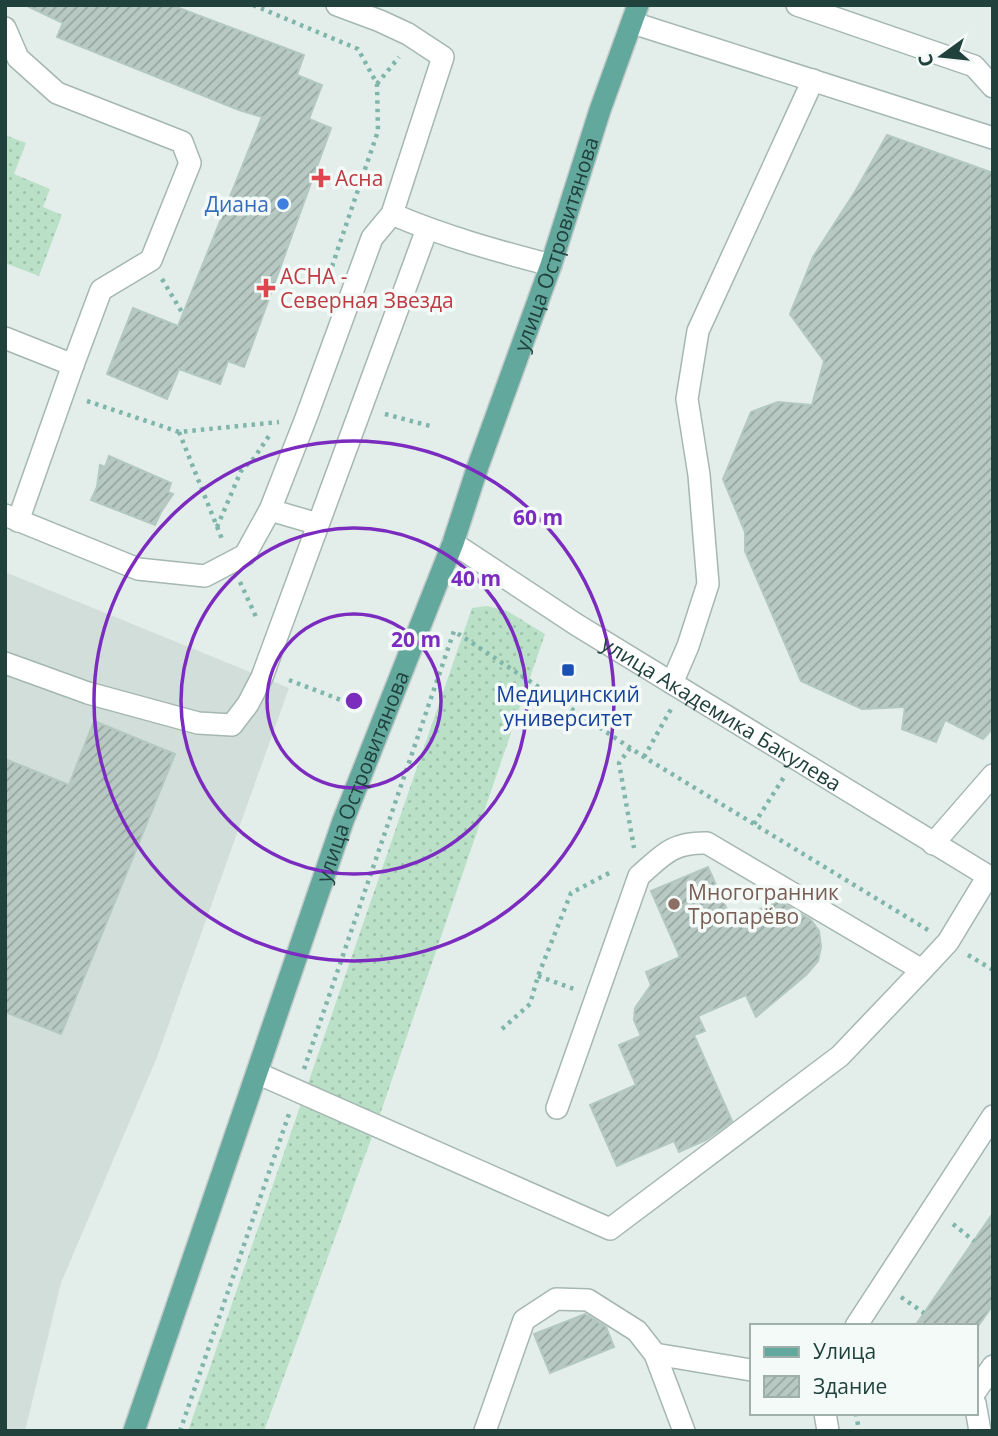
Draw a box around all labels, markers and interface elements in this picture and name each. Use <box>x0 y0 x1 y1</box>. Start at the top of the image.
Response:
north arrow <box>907 21 977 91</box>
text: С <box>911 51 940 70</box>
street label: улица Островитянова <box>507 133 605 355</box>
place label: Асна <box>335 164 383 192</box>
marker: Асна <box>313 170 329 186</box>
place label: Диана <box>205 190 269 218</box>
marker: Диана <box>275 196 291 212</box>
place label: АСНА - Северная Звезда <box>280 262 454 314</box>
marker: АСНА - Северная Звезда <box>258 280 274 296</box>
text: 60 m <box>513 503 563 531</box>
text: 40 m <box>451 564 501 592</box>
text: 20 m <box>391 625 441 653</box>
street label: улица Академика Бакулева <box>596 629 847 797</box>
marker: Медицинский университет <box>560 662 576 678</box>
street label: улица Островитянова <box>309 667 415 886</box>
place label: Медицинский университет <box>496 680 640 732</box>
centre of rings <box>342 689 366 713</box>
place label: Многогранник Тропарёво <box>688 878 839 930</box>
marker: Многогранник Тропарёво <box>666 896 682 912</box>
legend <box>750 1324 977 1415</box>
text: Улица <box>813 1337 876 1365</box>
text: Здание <box>813 1372 887 1400</box>

